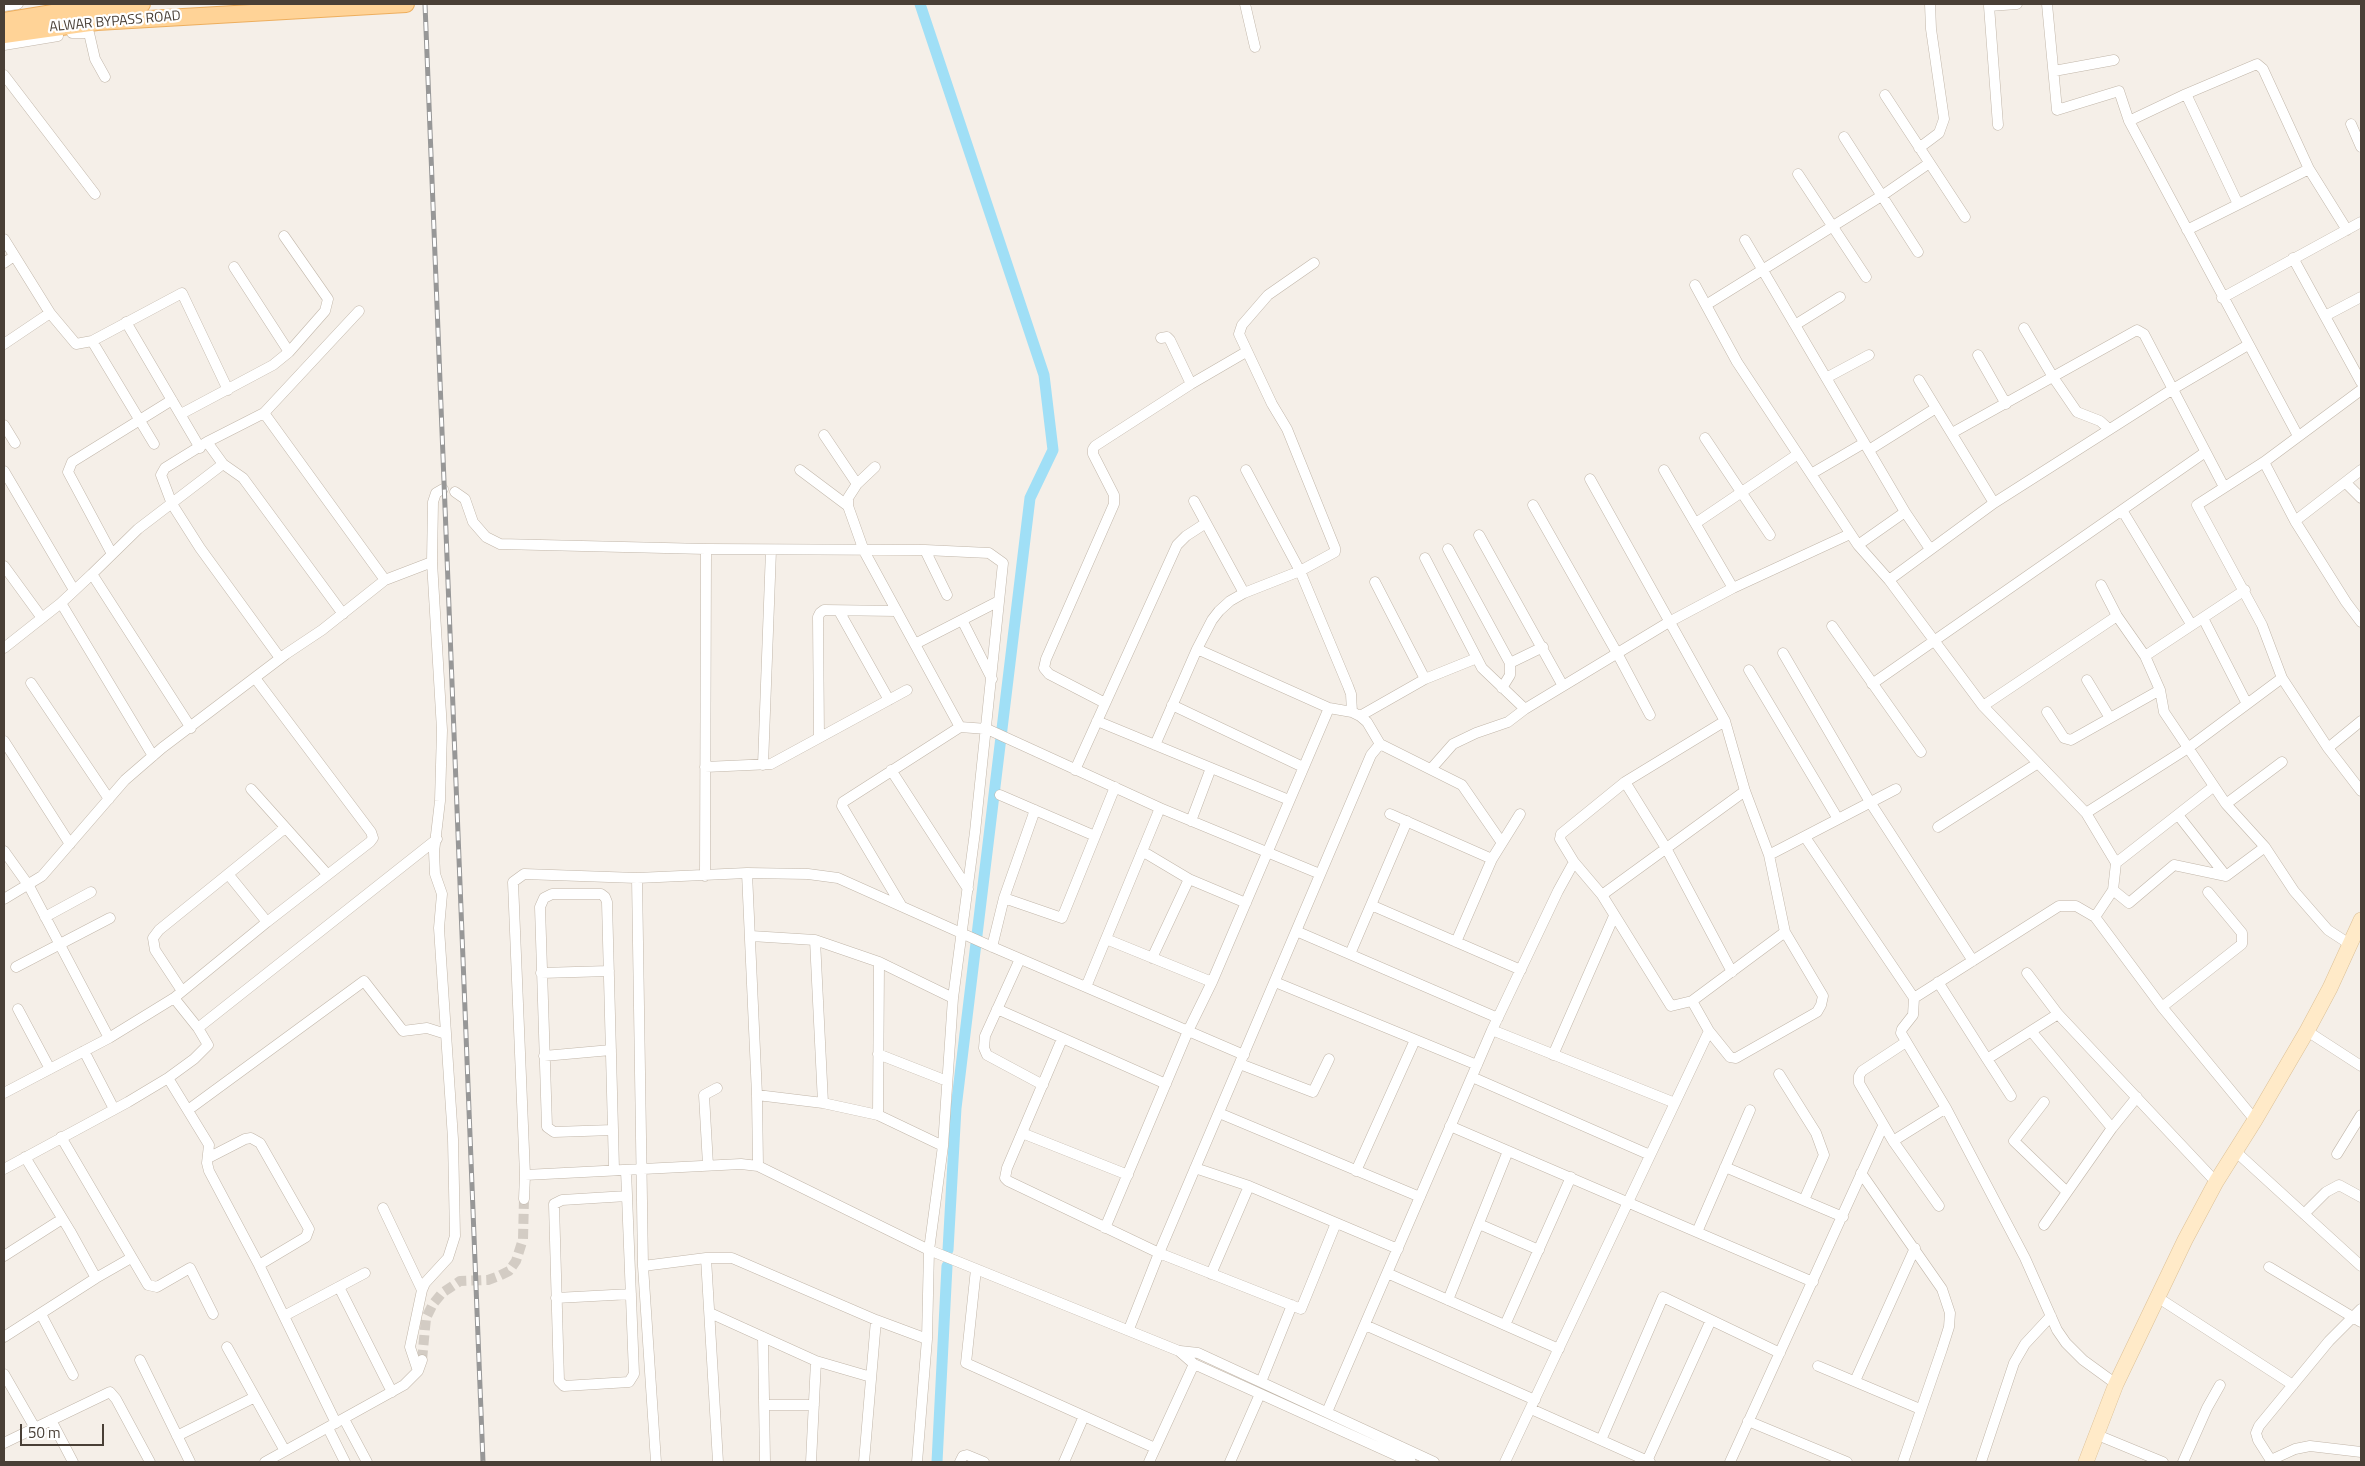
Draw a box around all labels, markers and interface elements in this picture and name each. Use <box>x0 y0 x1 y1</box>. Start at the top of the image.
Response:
street label: ALWAR BYPASS ROAD <box>49 8 181 36</box>
scale bar <box>22 1414 106 1446</box>
text: 50 m <box>28 1421 61 1444</box>

